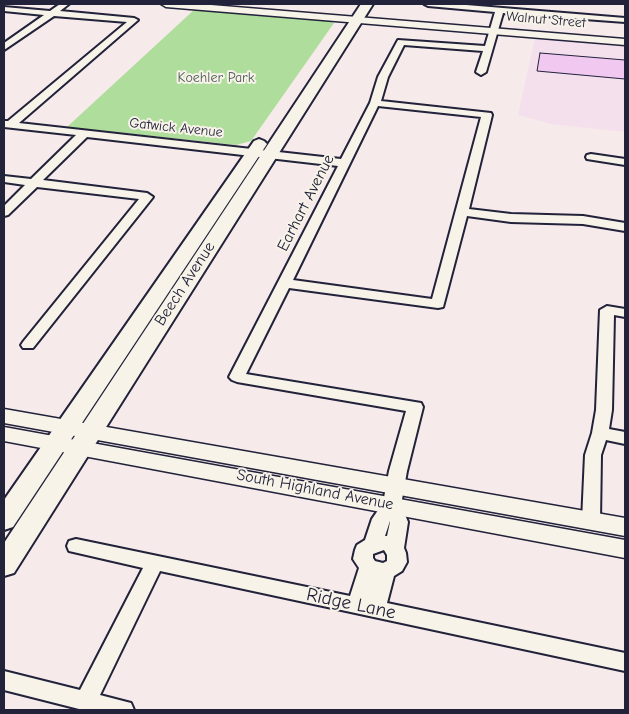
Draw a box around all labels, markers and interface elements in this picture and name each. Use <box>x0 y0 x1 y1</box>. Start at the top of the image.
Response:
street label: Walnut Street <box>505 8 587 32</box>
park label: Koehler Park <box>178 70 254 86</box>
street label: Gatwick Avenue <box>129 115 223 141</box>
street label: Earhart Avenue <box>273 151 339 255</box>
street label: Beech Avenue <box>151 238 219 330</box>
street label: South Highland Avenue <box>235 465 395 515</box>
street label: Ridge Lane <box>304 583 398 625</box>

